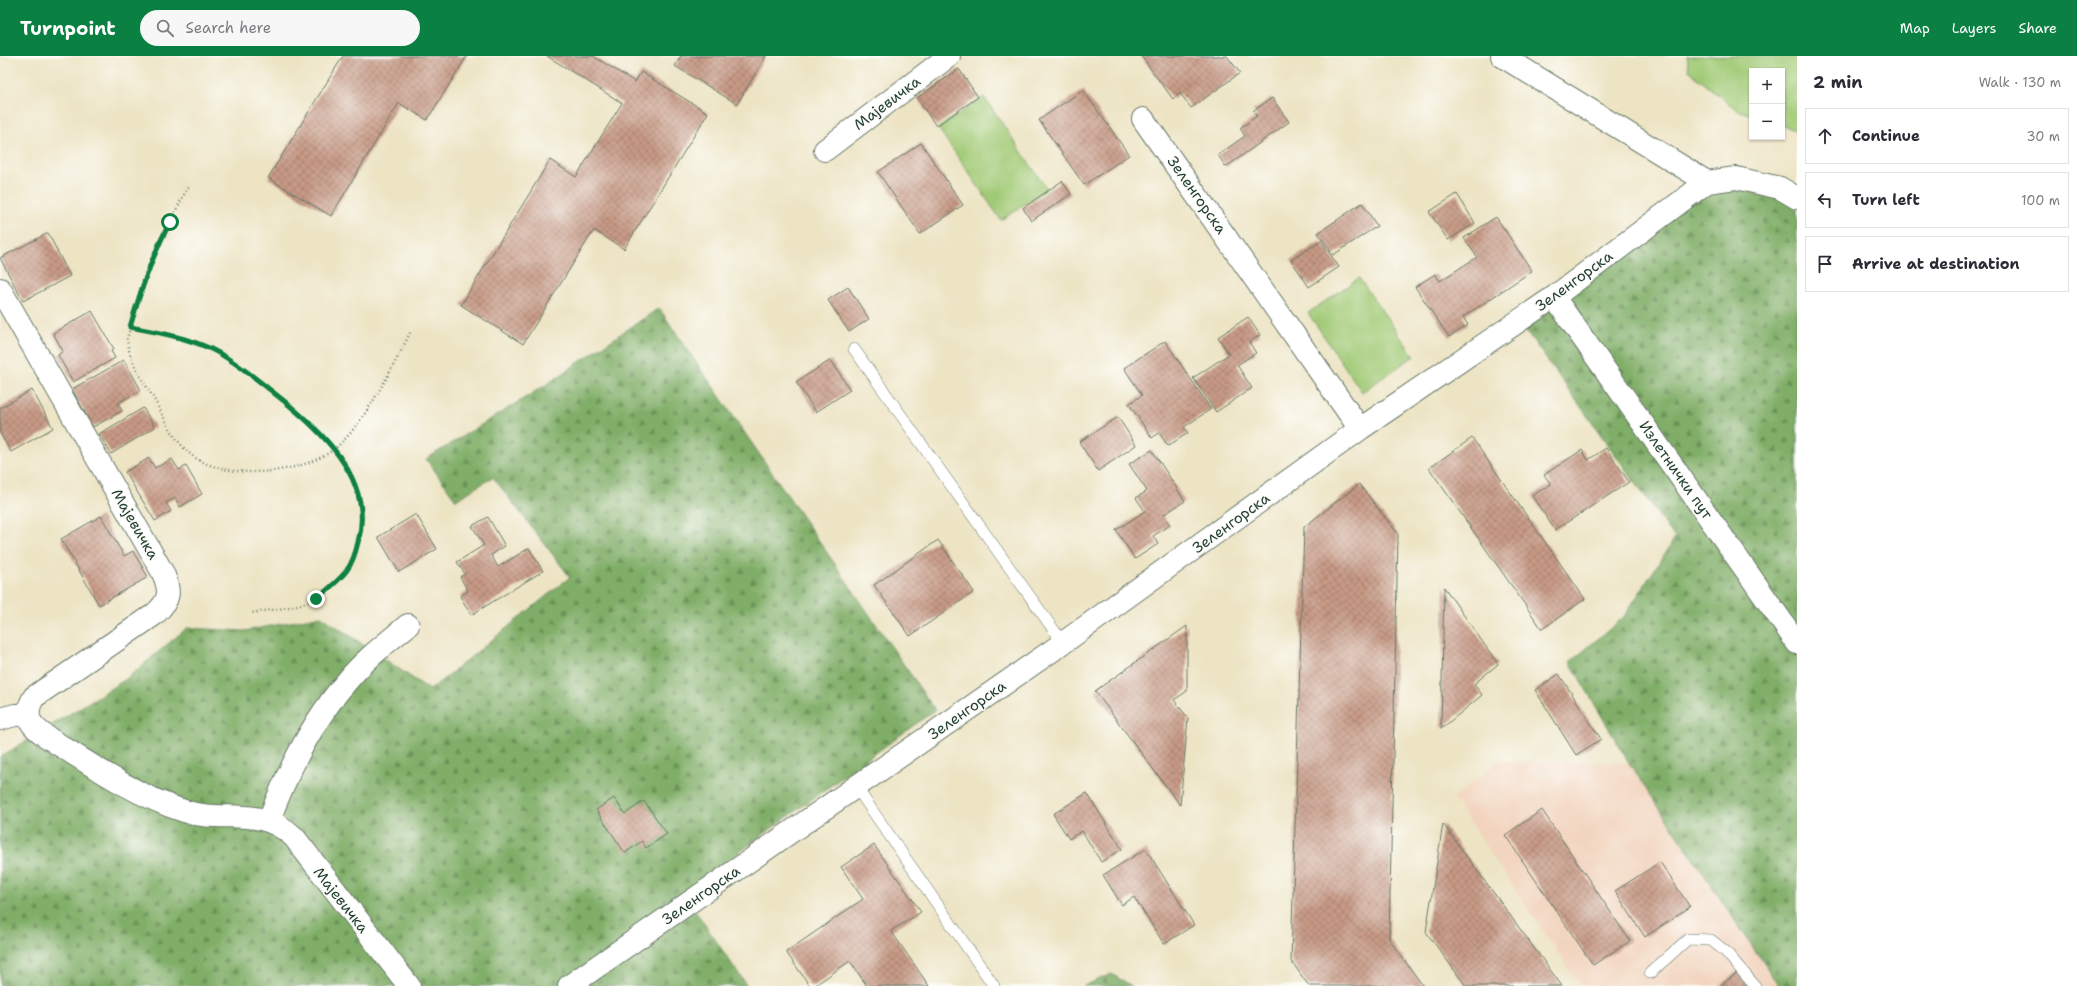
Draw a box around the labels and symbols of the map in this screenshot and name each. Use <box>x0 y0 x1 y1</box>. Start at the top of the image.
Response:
street label: Мајевичка <box>850 71 925 135</box>
street label: Зеленгорска <box>1163 152 1232 238</box>
route start <box>161 213 179 231</box>
street label: Зеленгорска <box>1531 246 1617 316</box>
street label: Излетнички пут <box>1635 417 1717 523</box>
street label: Мајевичка <box>107 485 164 564</box>
street label: Зеленгорска <box>1188 488 1274 558</box>
route end <box>307 590 325 608</box>
street label: Зеленгорска <box>924 675 1010 744</box>
street label: Зеленгорска <box>658 860 744 929</box>
street label: Мајевичка <box>309 863 374 938</box>

